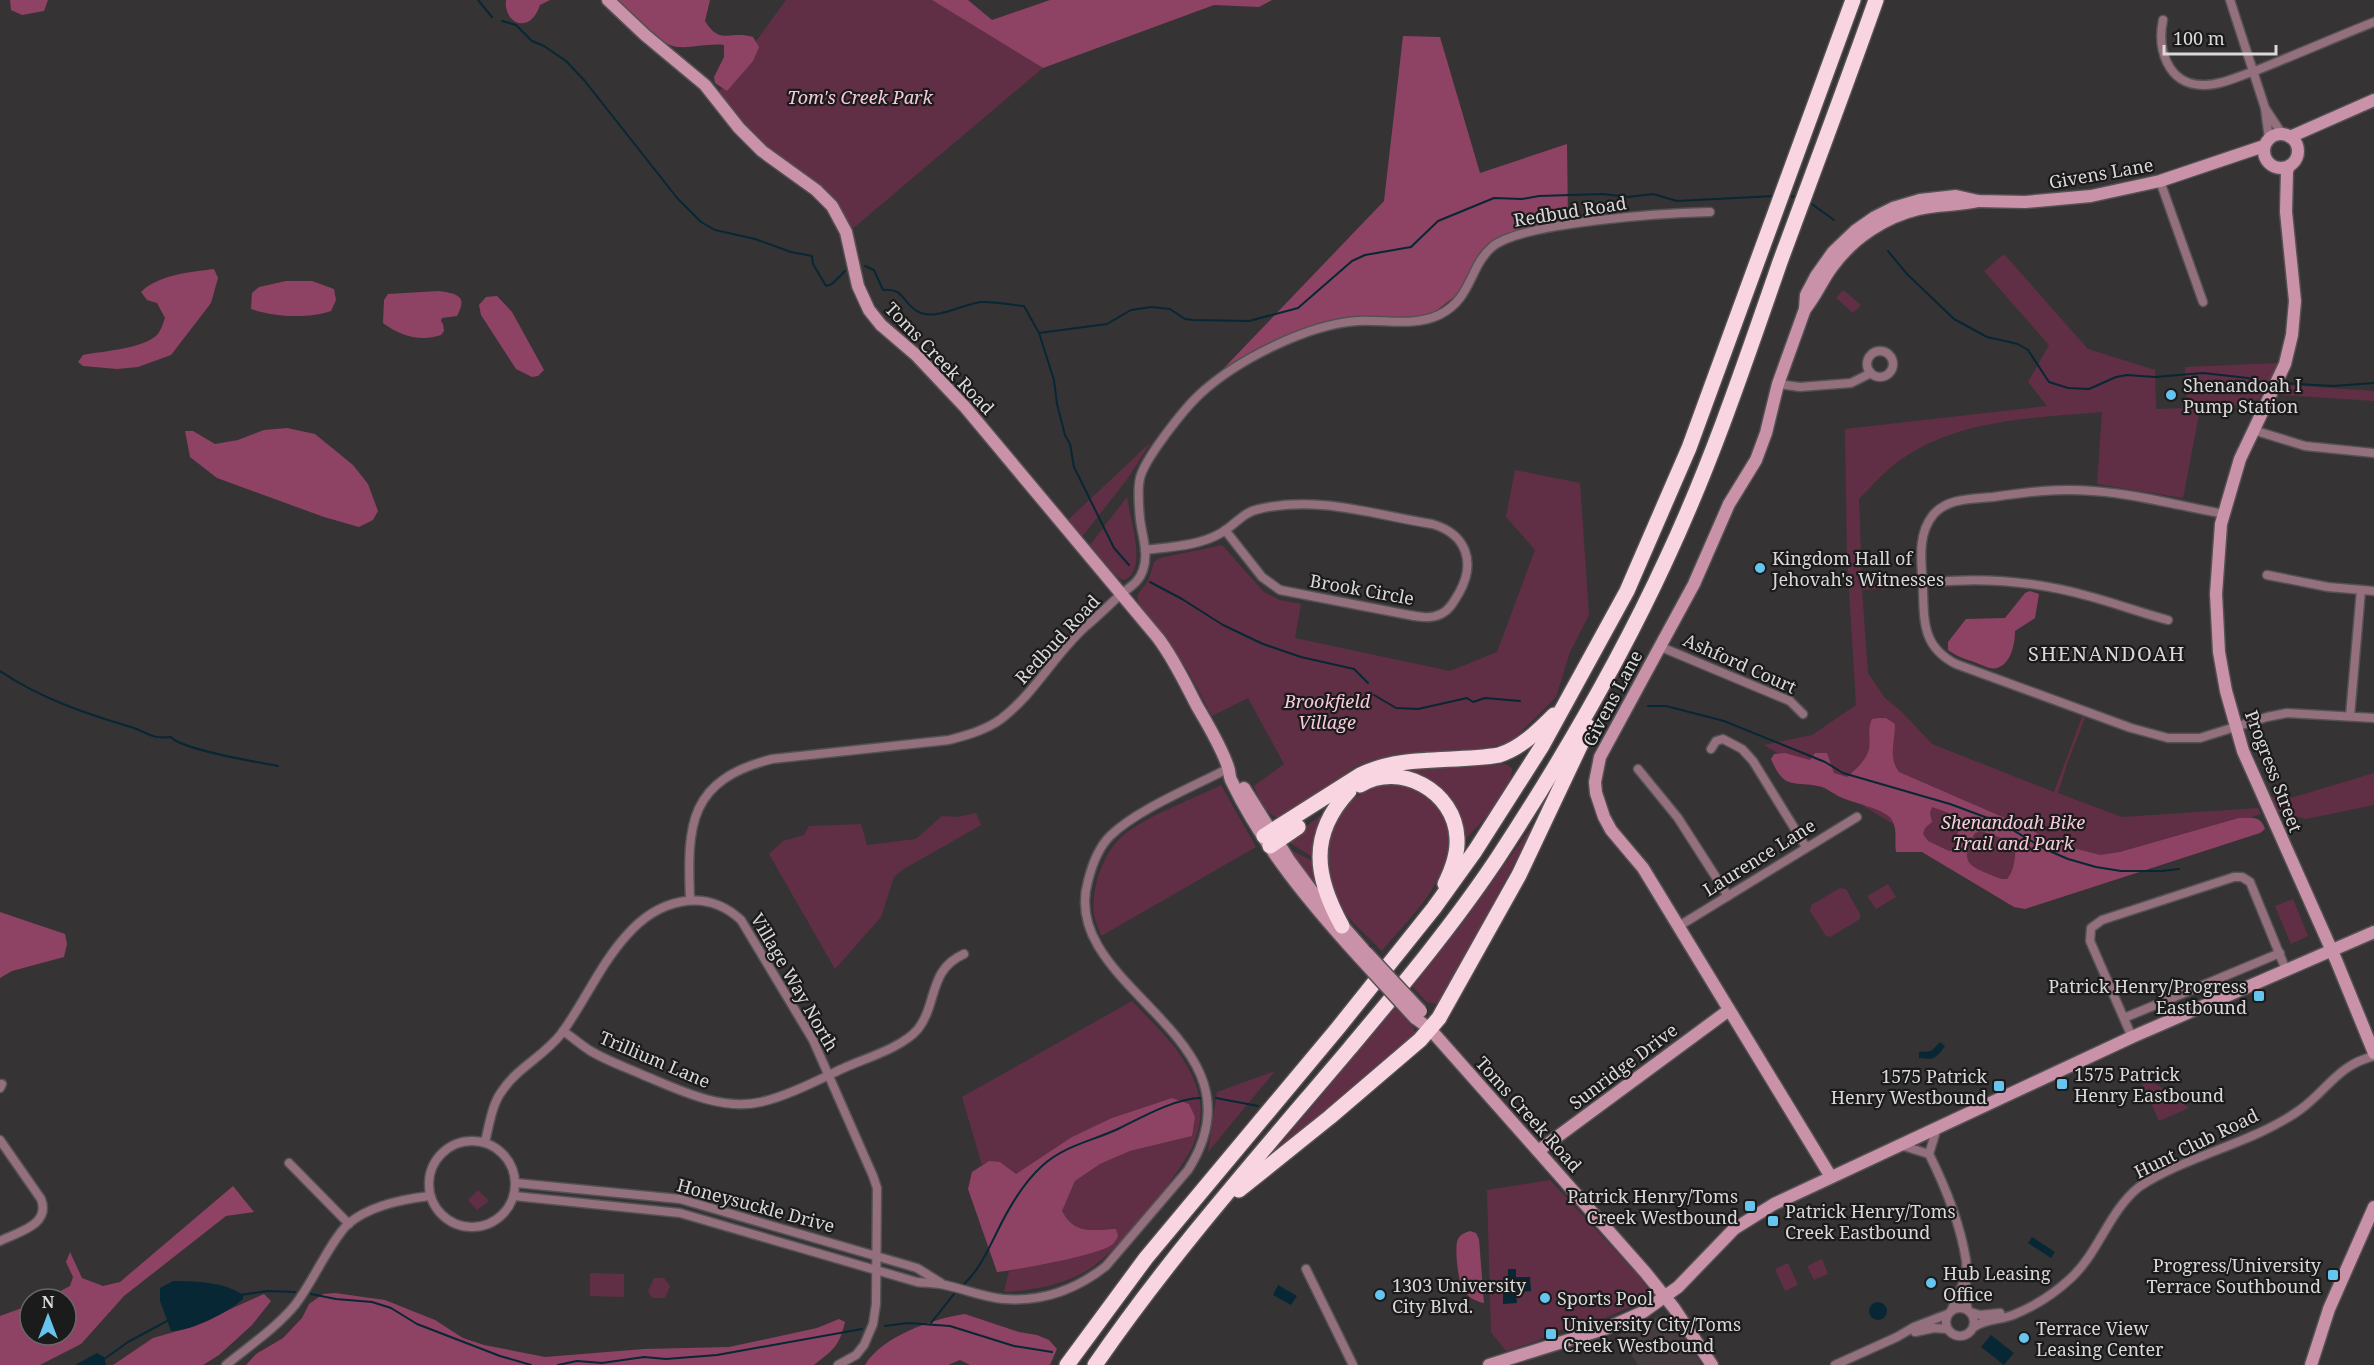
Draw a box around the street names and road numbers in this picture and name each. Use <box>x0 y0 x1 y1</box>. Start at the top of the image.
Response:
street label: Givens Lane <box>2047 152 2155 194</box>
street label: Redbud Road <box>1512 190 1628 232</box>
street label: Toms Creek Road <box>880 297 1000 419</box>
street label: Brook Circle <box>1308 568 1416 610</box>
street label: Redbud Road <box>1009 589 1105 689</box>
street label: Ashford Court <box>1680 627 1800 699</box>
street label: Givens Lane <box>1577 646 1647 750</box>
street label: Progress Street <box>2240 707 2308 835</box>
street label: Laurence Lane <box>1698 813 1820 901</box>
street label: Village Way North <box>746 909 844 1055</box>
street label: Sunridge Drive <box>1564 1017 1682 1115</box>
street label: Trillium Lane <box>596 1025 714 1093</box>
street label: Toms Creek Road <box>1471 1051 1587 1177</box>
street label: Hunt Club Road <box>2130 1103 2262 1183</box>
street label: Honeysuckle Drive <box>675 1172 837 1238</box>

